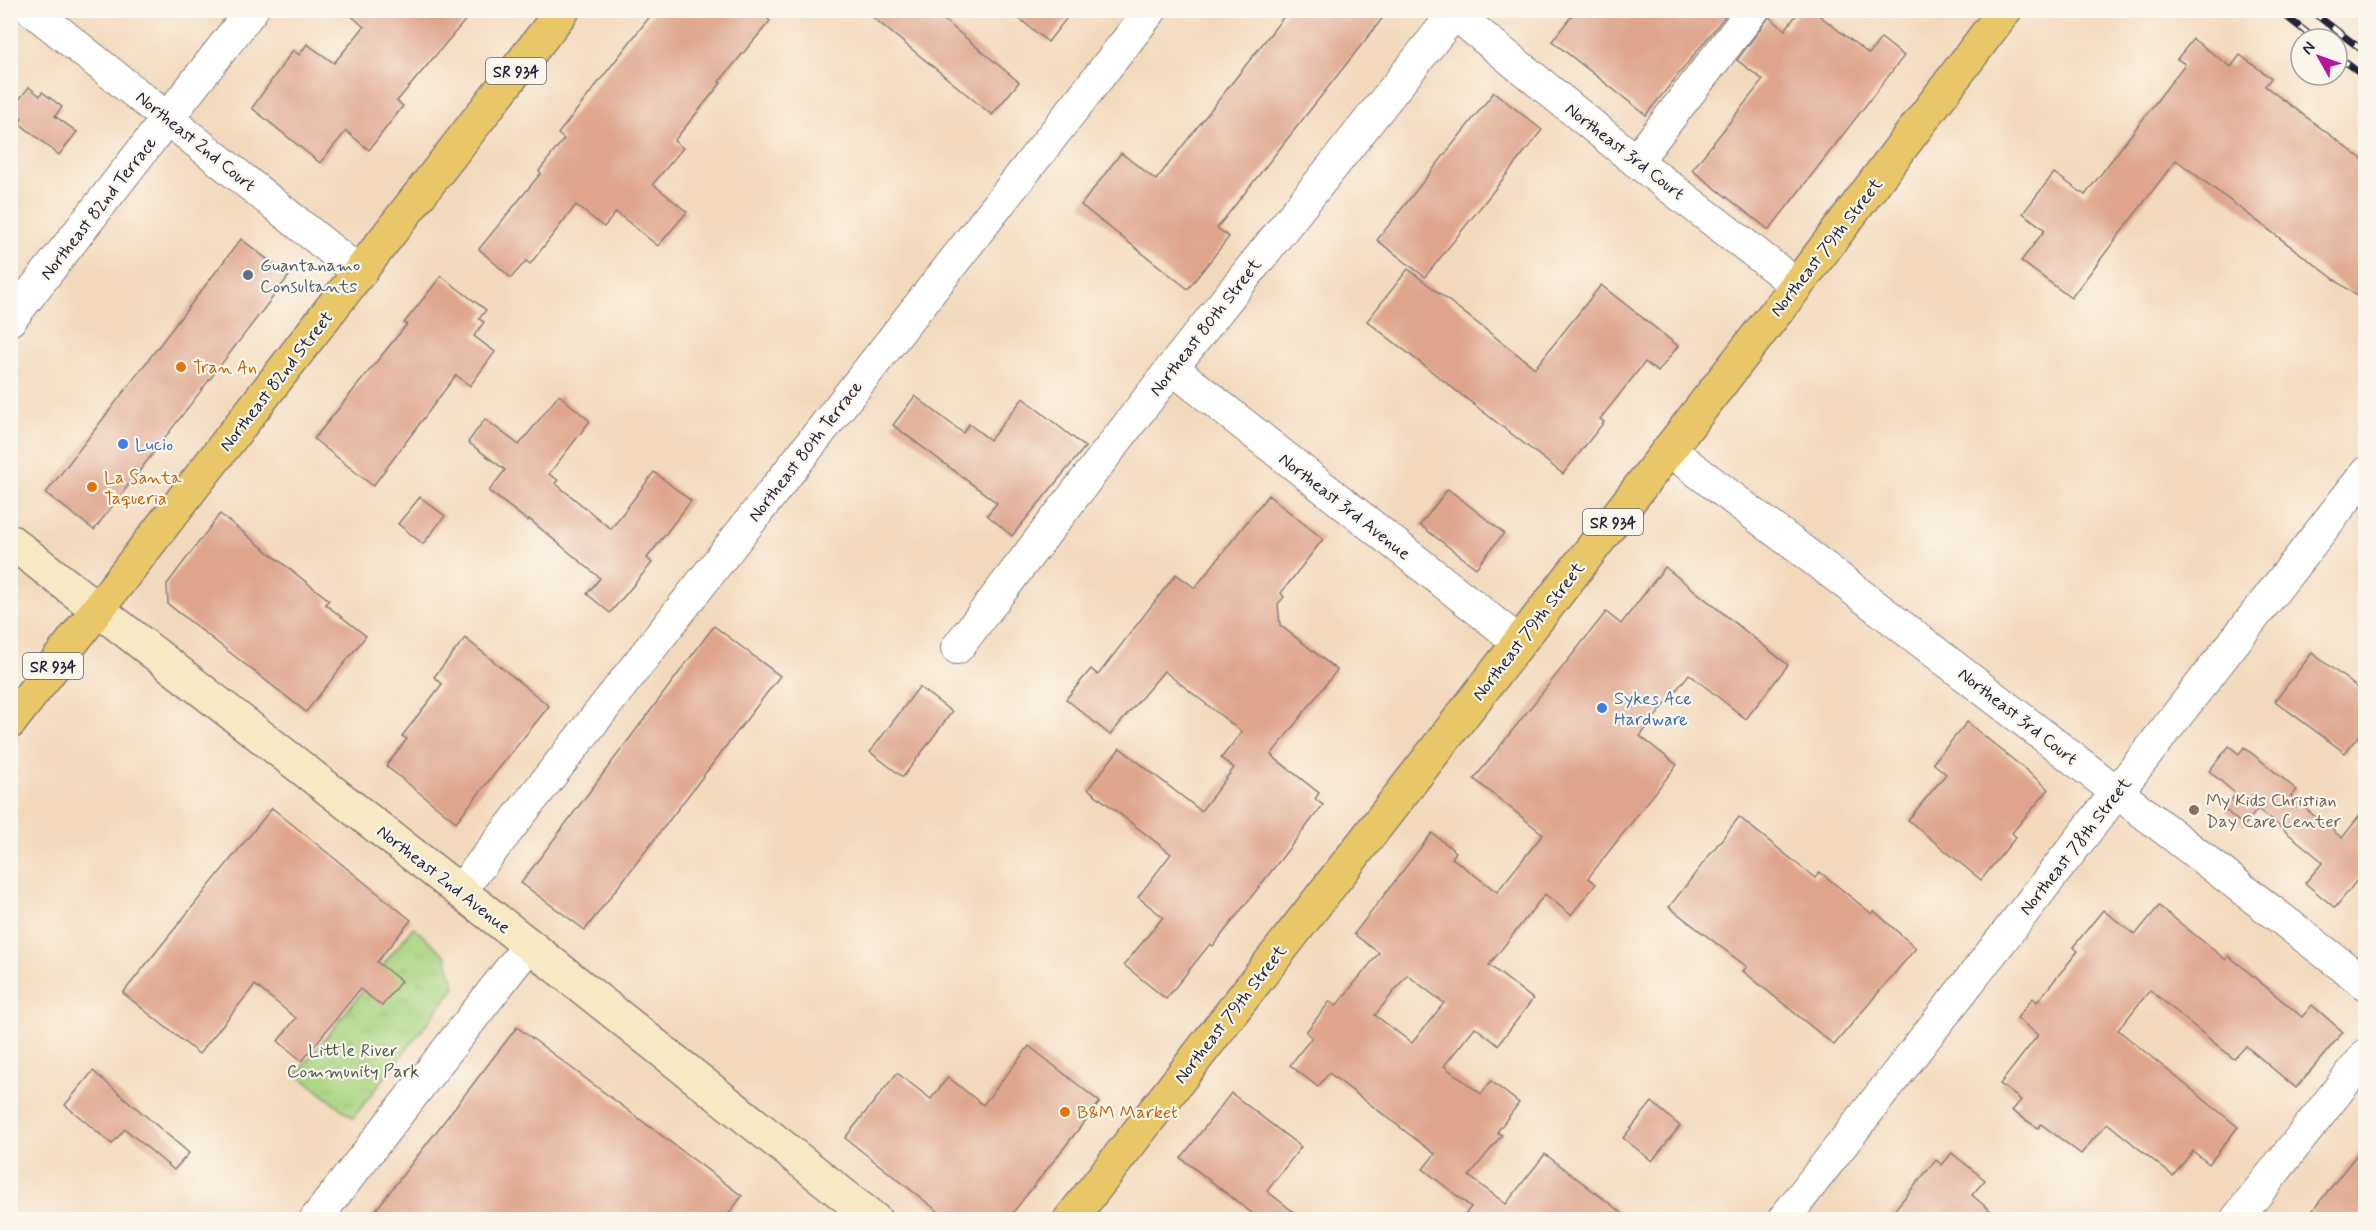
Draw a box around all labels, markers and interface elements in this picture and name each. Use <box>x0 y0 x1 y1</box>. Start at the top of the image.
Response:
north arrow <box>2289 27 2349 87</box>
text: N <box>2297 37 2320 59</box>
road number: SR 934 <box>486 58 546 84</box>
street label: Northeast 2nd Court <box>130 86 261 198</box>
street label: Northeast 3rd Court <box>1560 97 1689 206</box>
street label: Northeast 82nd Terrace <box>35 132 162 285</box>
street label: Northeast 79th Street <box>1765 173 1889 322</box>
street label: Northeast 80th Street <box>1144 253 1267 401</box>
place label: Guantanamo Consultants <box>260 254 360 299</box>
marker: Guantanamo Consultants <box>241 268 255 282</box>
street label: Northeast 82nd Street <box>214 307 339 457</box>
place label: Tran An <box>193 356 257 380</box>
marker: Tran An <box>174 360 188 374</box>
street label: Northeast 80th Terrace <box>743 376 869 527</box>
place label: Lucio <box>135 433 173 457</box>
marker: Lucio <box>116 437 130 451</box>
street label: Northeast 3rd Avenue <box>1273 448 1415 566</box>
place label: La Santa Taqueria <box>104 466 182 511</box>
marker: La Santa Taqueria <box>85 480 99 494</box>
road number: SR 934 <box>1583 509 1643 535</box>
street label: Northeast 79th Street <box>1467 557 1591 706</box>
road number: SR 934 <box>23 653 83 679</box>
street label: Northeast 3rd Court <box>1953 662 2082 771</box>
place label: Sykes Ace Hardware <box>1614 687 1692 732</box>
marker: Sykes Ace Hardware <box>1595 701 1609 715</box>
street label: Northeast 78th Street <box>2014 772 2138 921</box>
place label: My Kids Christian Day Care Center <box>2206 789 2342 834</box>
marker: My Kids Christian Day Care Center <box>2187 803 2201 817</box>
street label: Northeast 2nd Avenue <box>371 820 515 940</box>
street label: Northeast 79th Street <box>1169 940 1293 1089</box>
park label: Little River Community Park <box>287 1039 419 1084</box>
place label: B&M Market <box>1077 1101 1178 1125</box>
marker: B&M Market <box>1058 1105 1072 1119</box>

